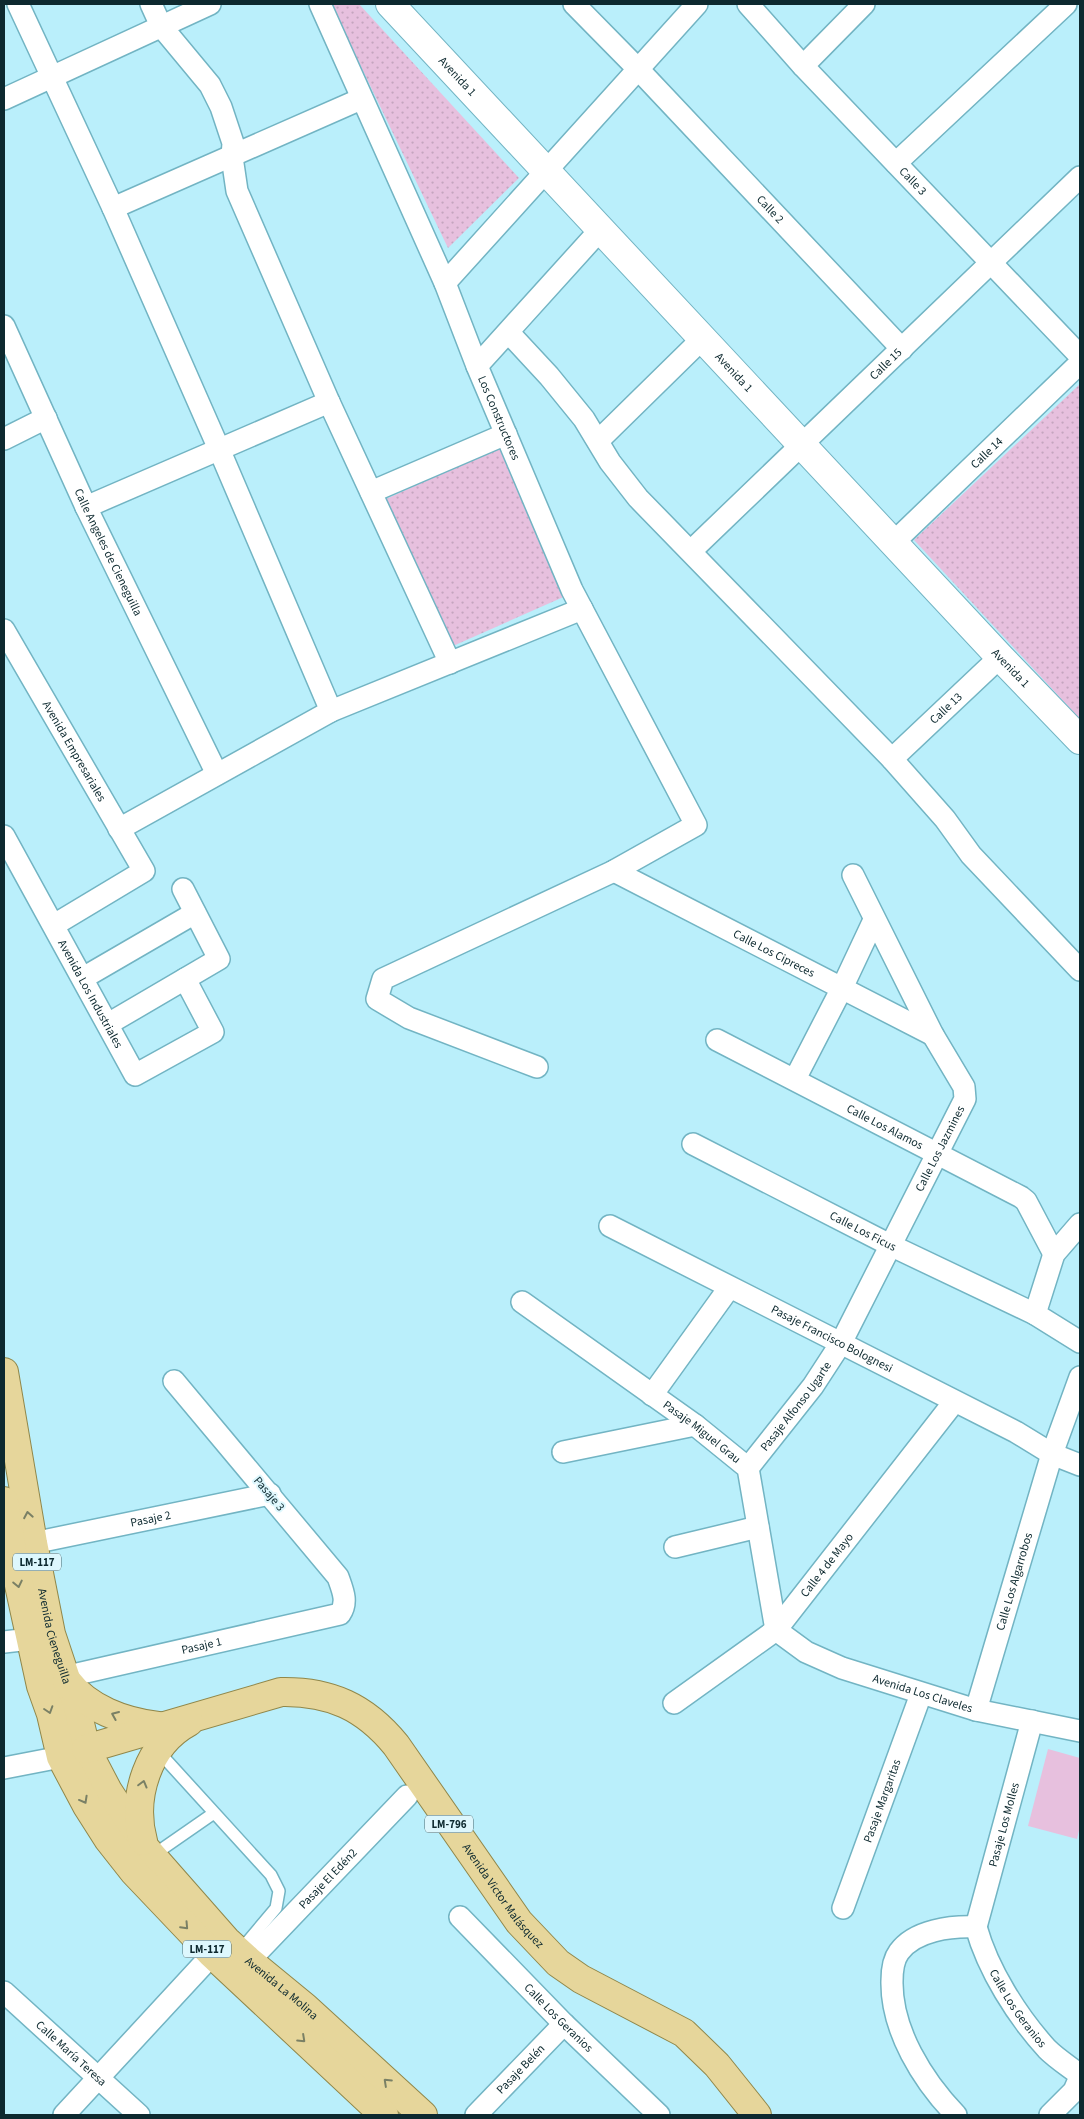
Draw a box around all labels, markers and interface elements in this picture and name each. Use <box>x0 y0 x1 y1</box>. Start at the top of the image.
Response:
street label: Avenida 1 <box>435 53 480 100</box>
street label: Calle 3 <box>895 163 931 199</box>
street label: Calle 2 <box>753 191 788 227</box>
street label: Calle 15 <box>866 344 906 384</box>
street label: Avenida 1 <box>711 349 757 396</box>
street label: Los Constructores <box>474 373 524 463</box>
street label: Calle 14 <box>967 433 1007 473</box>
street label: Calle Angeles de Cieneguilla <box>70 486 147 619</box>
street label: Avenida 1 <box>988 645 1034 692</box>
street label: Calle 13 <box>926 688 966 728</box>
street label: Avenida Empresariales <box>38 698 110 805</box>
street label: Calle Los Cipreces <box>730 925 818 981</box>
street label: Avenida Los Industriales <box>54 937 127 1051</box>
street label: Calle Los Alamos <box>844 1100 926 1154</box>
street label: Calle Los Jazmines <box>911 1103 969 1195</box>
street label: Calle Los Ficus <box>827 1207 899 1255</box>
street label: Pasaje Francisco Bolognesi <box>768 1301 896 1377</box>
street label: Pasaje Alfonso Ugarte <box>756 1358 835 1455</box>
street label: Pasaje Miguel Grau <box>660 1396 745 1467</box>
street label: Pasaje 3 <box>249 1473 289 1515</box>
street label: Pasaje 2 <box>129 1506 172 1531</box>
one-way arrow <box>23 1511 33 1519</box>
street label: Calle 4 de Mayo <box>796 1529 857 1601</box>
street label: Calle Los Algarrobos <box>992 1531 1037 1633</box>
road number: LM-117 <box>13 1554 61 1570</box>
one-way arrow <box>12 1579 23 1588</box>
street label: Avenida Cieneguilla <box>34 1587 76 1686</box>
street label: Pasaje 1 <box>180 1633 223 1658</box>
street label: Avenida Los Claveles <box>871 1670 975 1717</box>
one-way arrow <box>44 1705 54 1714</box>
one-way arrow <box>111 1711 120 1721</box>
street label: Pasaje Margaritas <box>859 1757 905 1845</box>
one-way arrow <box>137 1780 148 1789</box>
street label: Pasaje Los Molles <box>984 1781 1023 1869</box>
one-way arrow <box>78 1794 88 1803</box>
road number: LM-796 <box>425 1816 473 1832</box>
street label: Avenida Victor Malásquez <box>458 1840 548 1952</box>
street label: Pasaje El Edén2 <box>295 1845 361 1913</box>
one-way arrow <box>179 1920 188 1929</box>
road number: LM-117 <box>183 1940 231 1958</box>
street label: Avenida La Molina <box>241 1953 322 2024</box>
street label: Calle Los Geranios <box>985 1966 1050 2051</box>
street label: Calle Los Geranios <box>520 1979 597 2056</box>
street label: Calle María Teresa <box>32 2017 110 2090</box>
one-way arrow <box>297 2033 306 2042</box>
street label: Pasaje Belén <box>492 2040 549 2098</box>
one-way arrow <box>384 2079 393 2088</box>

